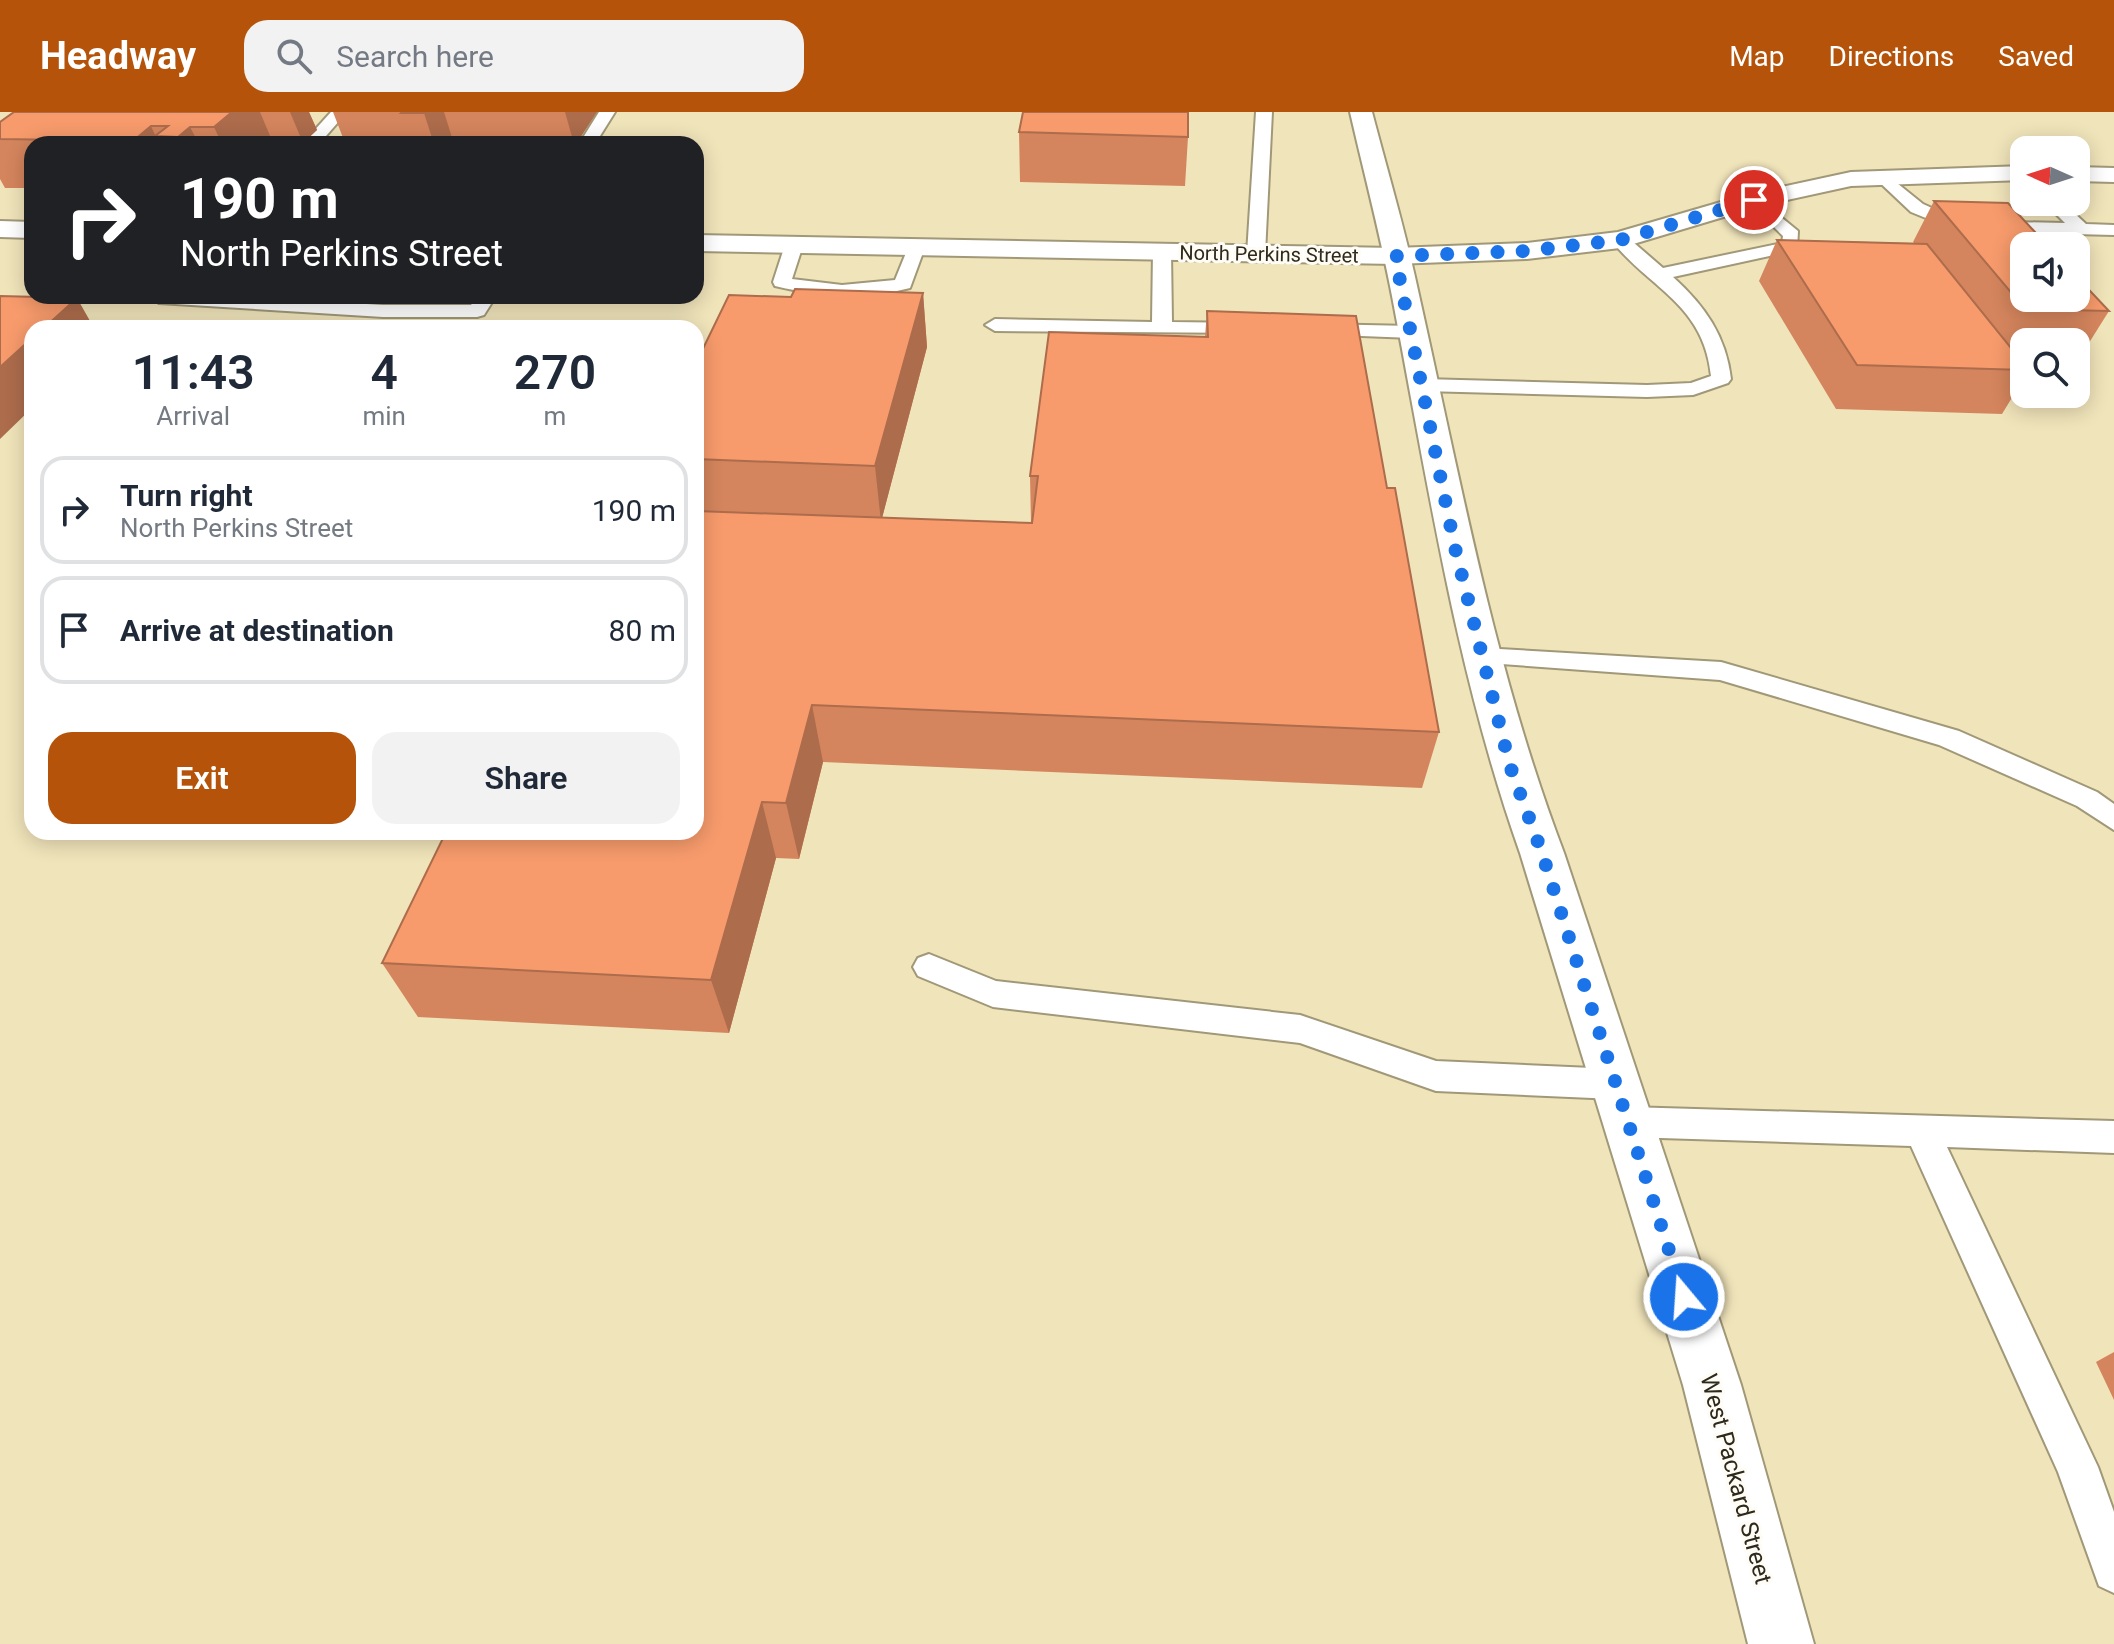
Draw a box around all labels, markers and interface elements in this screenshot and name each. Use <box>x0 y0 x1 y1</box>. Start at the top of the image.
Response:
search box <box>244 20 804 92</box>
text: Headway <box>40 34 196 78</box>
icon: search <box>272 34 316 78</box>
text: Search here <box>336 39 494 74</box>
text: Map <box>1729 40 1785 73</box>
text: Directions <box>1829 40 1954 73</box>
text: Saved <box>1998 40 2074 73</box>
north arrow <box>2010 136 2090 216</box>
map controls <box>2010 136 2090 408</box>
text: 190 m <box>180 166 339 232</box>
pin <box>1720 166 1788 234</box>
icon: right <box>48 168 152 272</box>
icon: arrive <box>1732 178 1776 222</box>
button: sound <box>2010 232 2090 312</box>
text: North Perkins Street <box>180 233 503 275</box>
street label: North Perkins Street <box>1179 240 1359 268</box>
button: search <box>2010 328 2090 408</box>
text: 11:43 <box>132 344 255 401</box>
text: 4 <box>371 344 398 401</box>
text: 270 <box>514 344 596 401</box>
text: Arrival <box>156 401 230 431</box>
text: min <box>362 401 406 431</box>
text: m <box>544 401 566 431</box>
text: Turn right <box>120 478 253 513</box>
icon: right <box>52 488 96 532</box>
text: 190 m <box>592 493 676 528</box>
text: North Perkins Street <box>120 513 353 543</box>
icon: arrive <box>52 608 96 652</box>
text: Arrive at destination <box>120 613 394 648</box>
text: 80 m <box>609 613 676 648</box>
button: Exit <box>48 732 356 824</box>
button: Share <box>372 732 680 824</box>
position arrow <box>1642 1255 1726 1339</box>
street label: West Packard Street <box>1694 1371 1778 1587</box>

